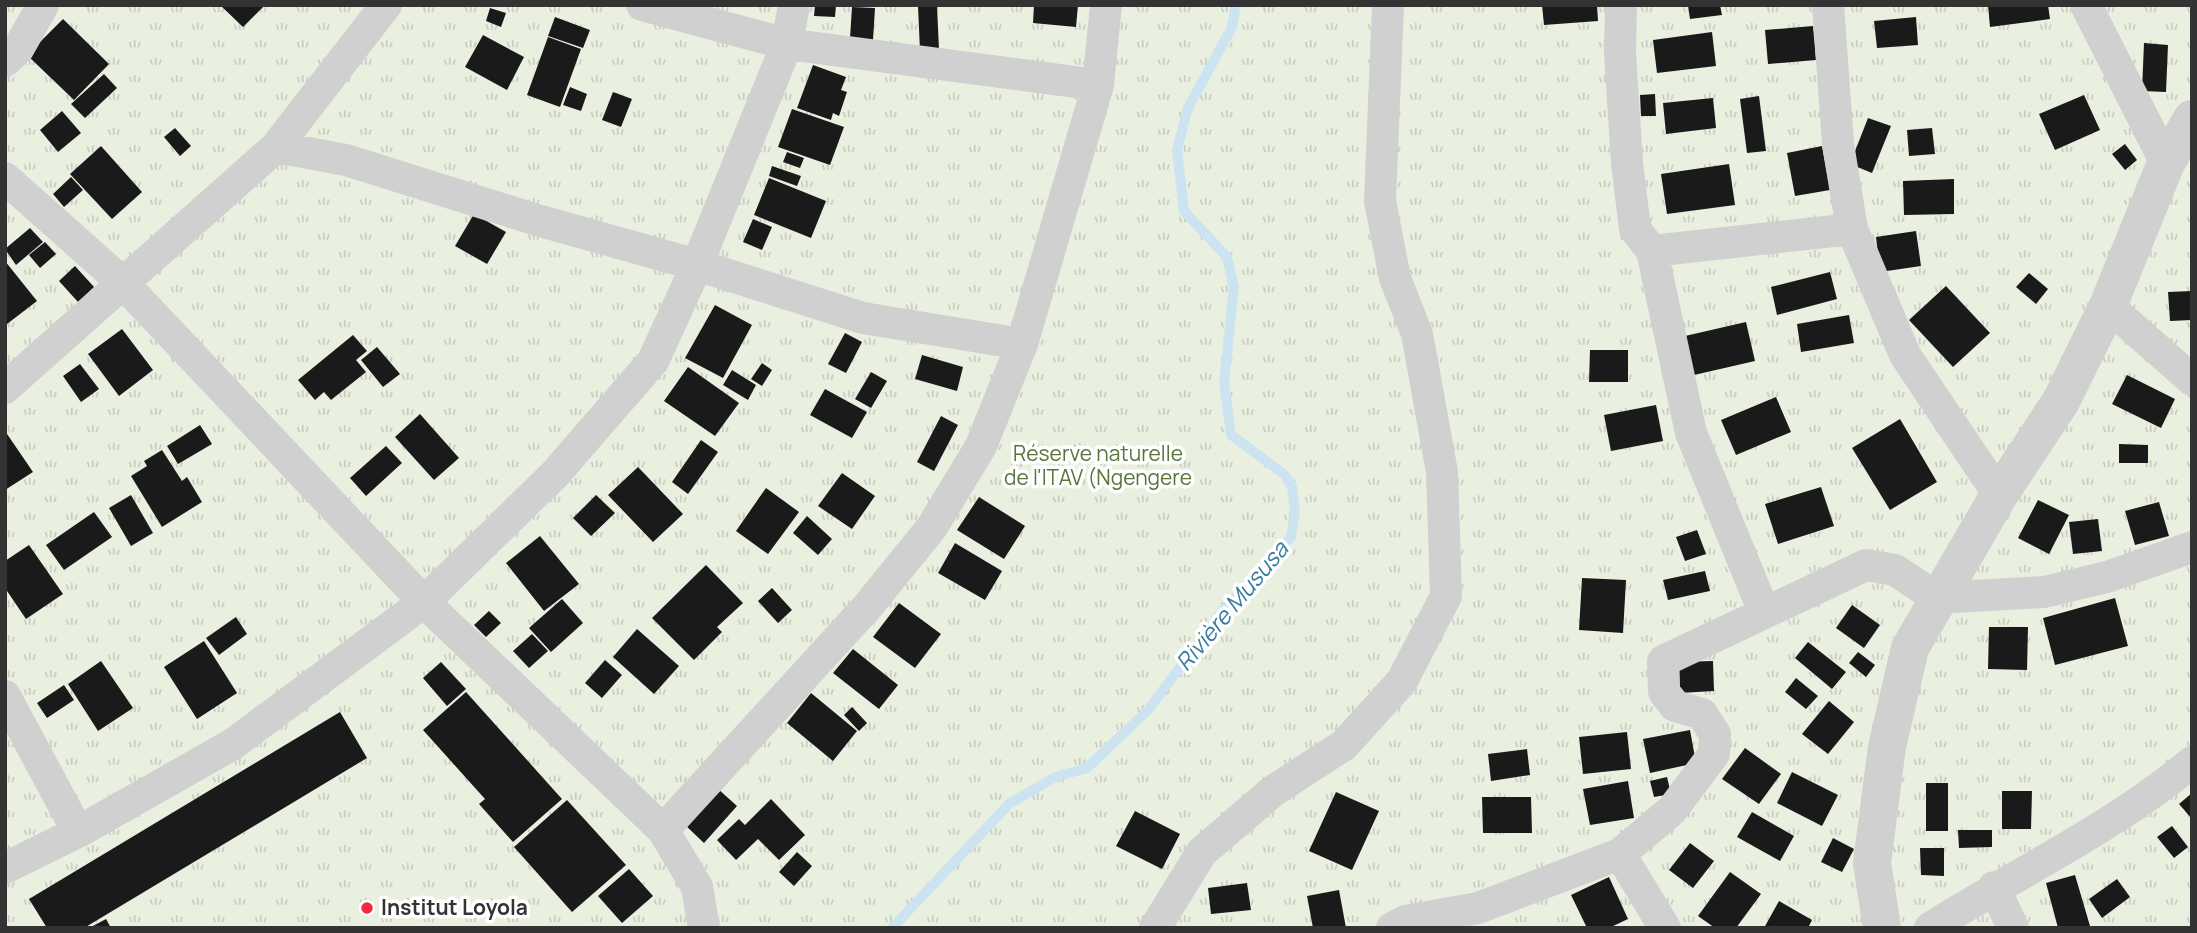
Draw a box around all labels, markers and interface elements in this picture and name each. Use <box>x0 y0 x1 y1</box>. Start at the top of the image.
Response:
park label: Réserve naturelle de l'ITAV (Ngengere <box>1004 439 1192 491</box>
water label: Rivière Mususa <box>1168 533 1296 677</box>
place label: Institut Loyola <box>381 893 528 921</box>
marker: Institut Loyola <box>359 900 375 916</box>

